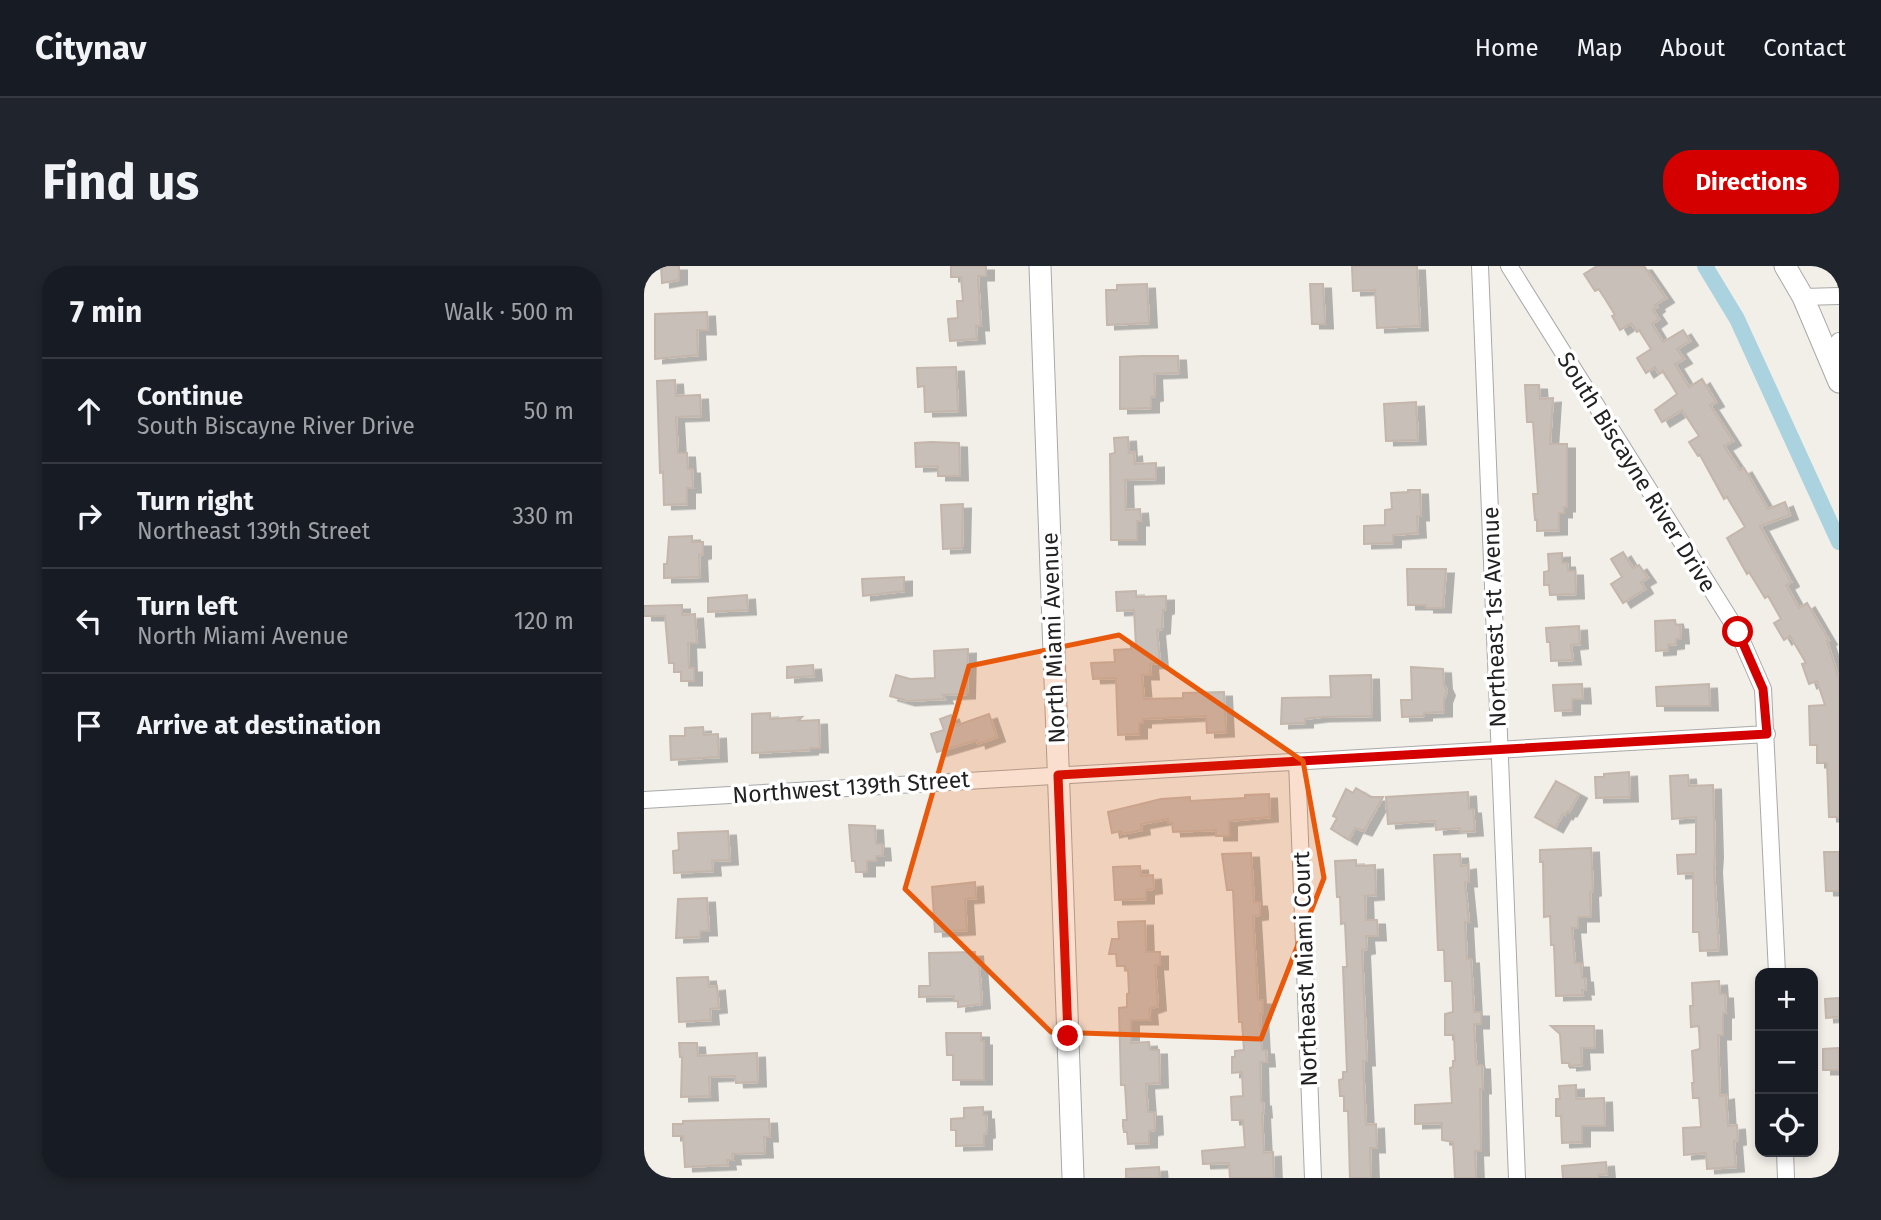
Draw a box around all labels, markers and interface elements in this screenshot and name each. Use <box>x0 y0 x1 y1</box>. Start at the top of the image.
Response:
text: Citynav <box>35 28 147 68</box>
text: Home <box>1475 34 1539 62</box>
text: Map <box>1577 34 1623 62</box>
text: About <box>1661 34 1725 62</box>
text: Contact <box>1763 34 1846 62</box>
button: Directions <box>1663 150 1839 214</box>
text: Find us <box>42 153 199 212</box>
text: 7 min <box>70 294 142 330</box>
text: Walk · 500 m <box>444 298 574 326</box>
street label: South Biscayne River Drive <box>1552 347 1722 597</box>
text: Continue <box>137 381 243 412</box>
icon: ahead <box>70 392 108 430</box>
text: 50 m <box>524 397 574 425</box>
text: South Biscayne River Drive <box>137 412 415 440</box>
text: Turn right <box>137 486 254 517</box>
icon: right <box>70 497 108 535</box>
text: 330 m <box>512 502 574 530</box>
street label: Northeast 1st Avenue <box>1476 506 1512 728</box>
text: Northeast 139th Street <box>137 517 370 545</box>
street label: North Miami Avenue <box>1035 532 1071 744</box>
text: Turn left <box>137 591 238 622</box>
icon: left <box>70 602 108 640</box>
text: 120 m <box>514 607 574 635</box>
route start <box>1722 616 1753 647</box>
text: North Miami Avenue <box>137 622 348 650</box>
icon: arrive <box>70 707 108 745</box>
text: Arrive at destination <box>137 710 381 741</box>
street label: Northwest 139th Street <box>732 765 971 809</box>
street label: Northeast Miami Court <box>1287 850 1323 1087</box>
map controls <box>1755 968 1818 1157</box>
button: + <box>1755 968 1818 1031</box>
route end <box>1052 1020 1083 1051</box>
button: − <box>1755 1031 1818 1094</box>
button: locate <box>1755 1094 1818 1157</box>

